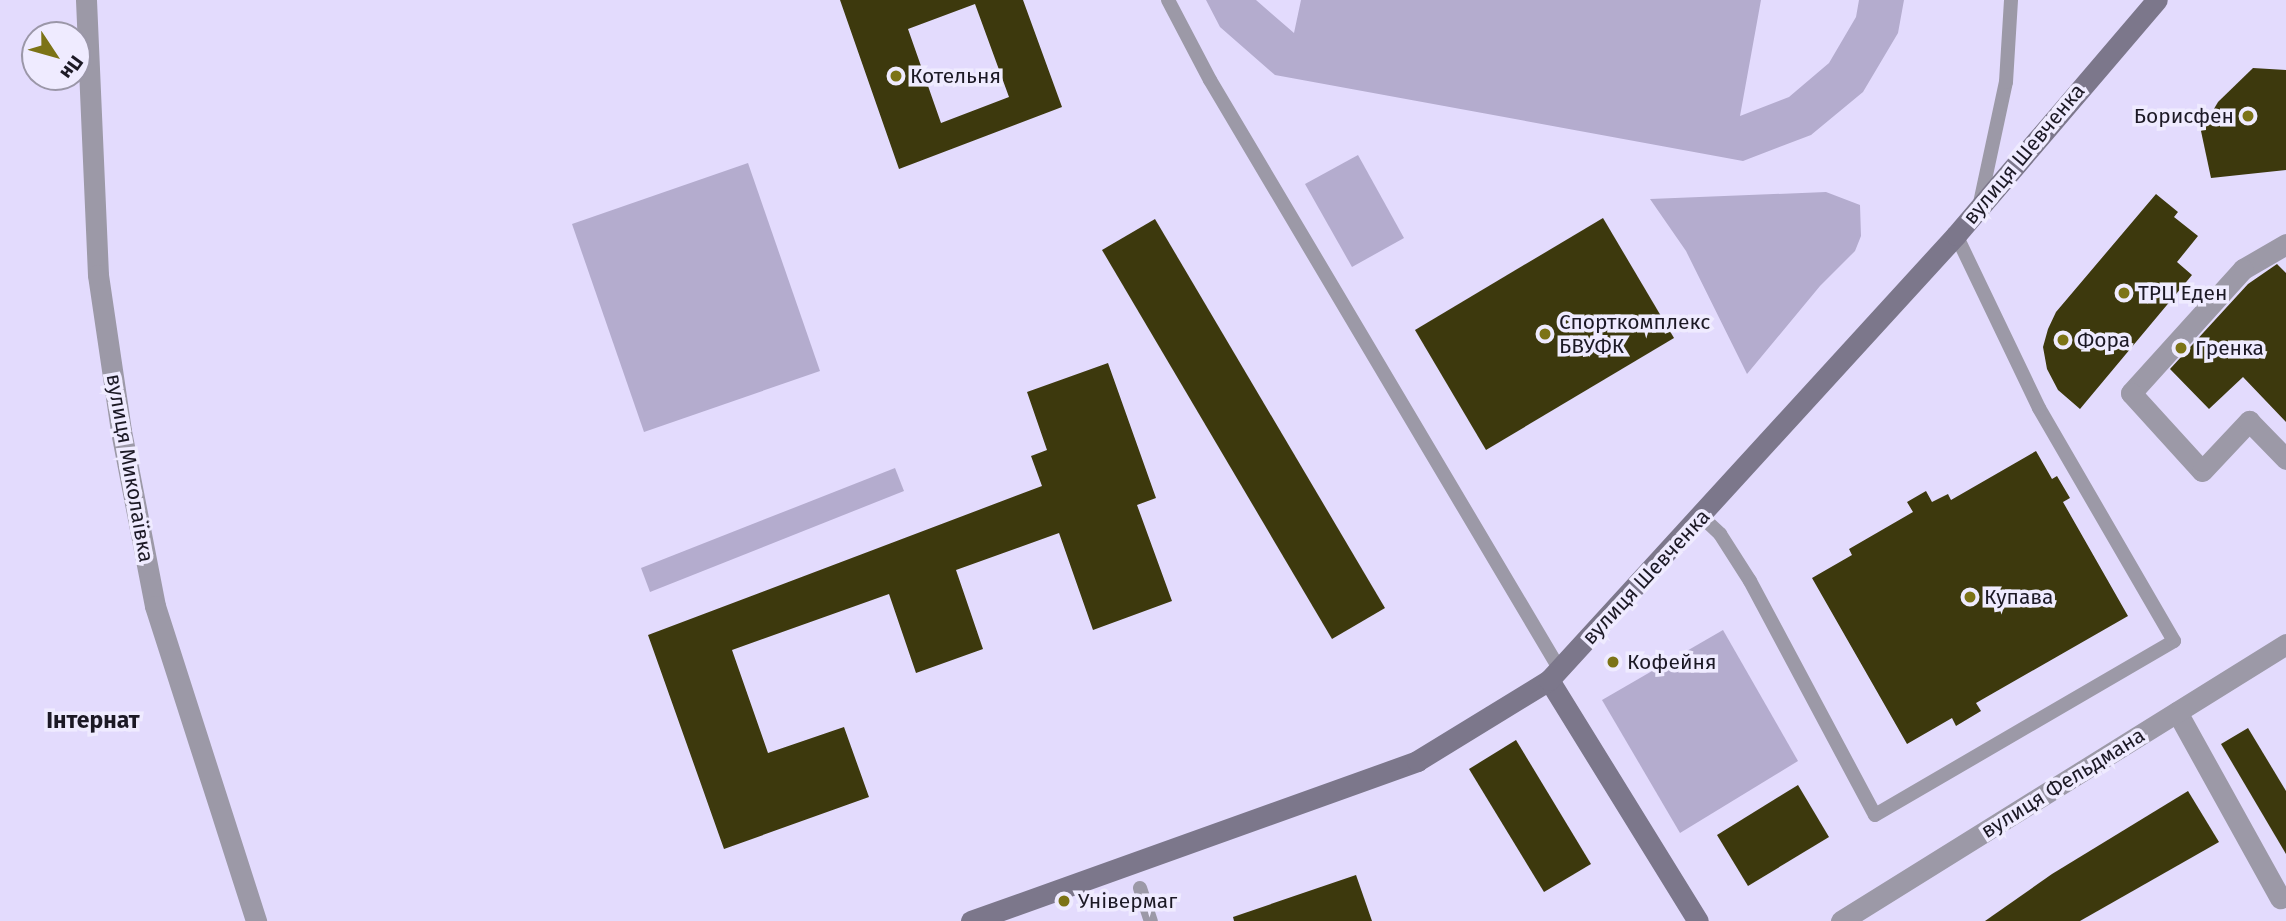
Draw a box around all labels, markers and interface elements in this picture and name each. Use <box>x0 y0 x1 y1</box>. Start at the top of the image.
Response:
north arrow <box>21 21 91 91</box>
text: Пн <box>55 51 88 84</box>
place label: Котельня <box>910 63 1001 89</box>
marker: Котельня <box>888 68 904 84</box>
street label: вулиця Шевченка <box>1958 79 2090 229</box>
place label: Борисфен <box>2134 103 2234 129</box>
marker: Борисфен <box>2240 108 2256 124</box>
place label: ТРЦ Еден <box>2138 280 2227 306</box>
marker: ТРЦ Еден <box>2116 285 2132 301</box>
place label: Спорткомплекс БВУФК <box>1559 309 1710 359</box>
marker: Спорткомплекс БВУФК <box>1537 326 1553 342</box>
place label: Фора <box>2077 327 2130 353</box>
marker: Фора <box>2055 332 2071 348</box>
place label: Гренка <box>2195 335 2264 361</box>
marker: Гренка <box>2173 340 2189 356</box>
street label: вулиця Миколаївка <box>101 372 159 564</box>
street label: вулиця Шевченка <box>1577 504 1715 650</box>
place label: Купава <box>1984 584 2053 610</box>
marker: Купава <box>1962 589 1978 605</box>
place label: Кофейня <box>1627 649 1717 675</box>
marker: Кофейня <box>1605 654 1621 670</box>
district label: Інтернат <box>46 706 140 734</box>
street label: вулиця Фельдмана <box>1976 722 2150 844</box>
place label: Універмаг <box>1078 888 1177 914</box>
marker: Універмаг <box>1056 893 1072 909</box>

